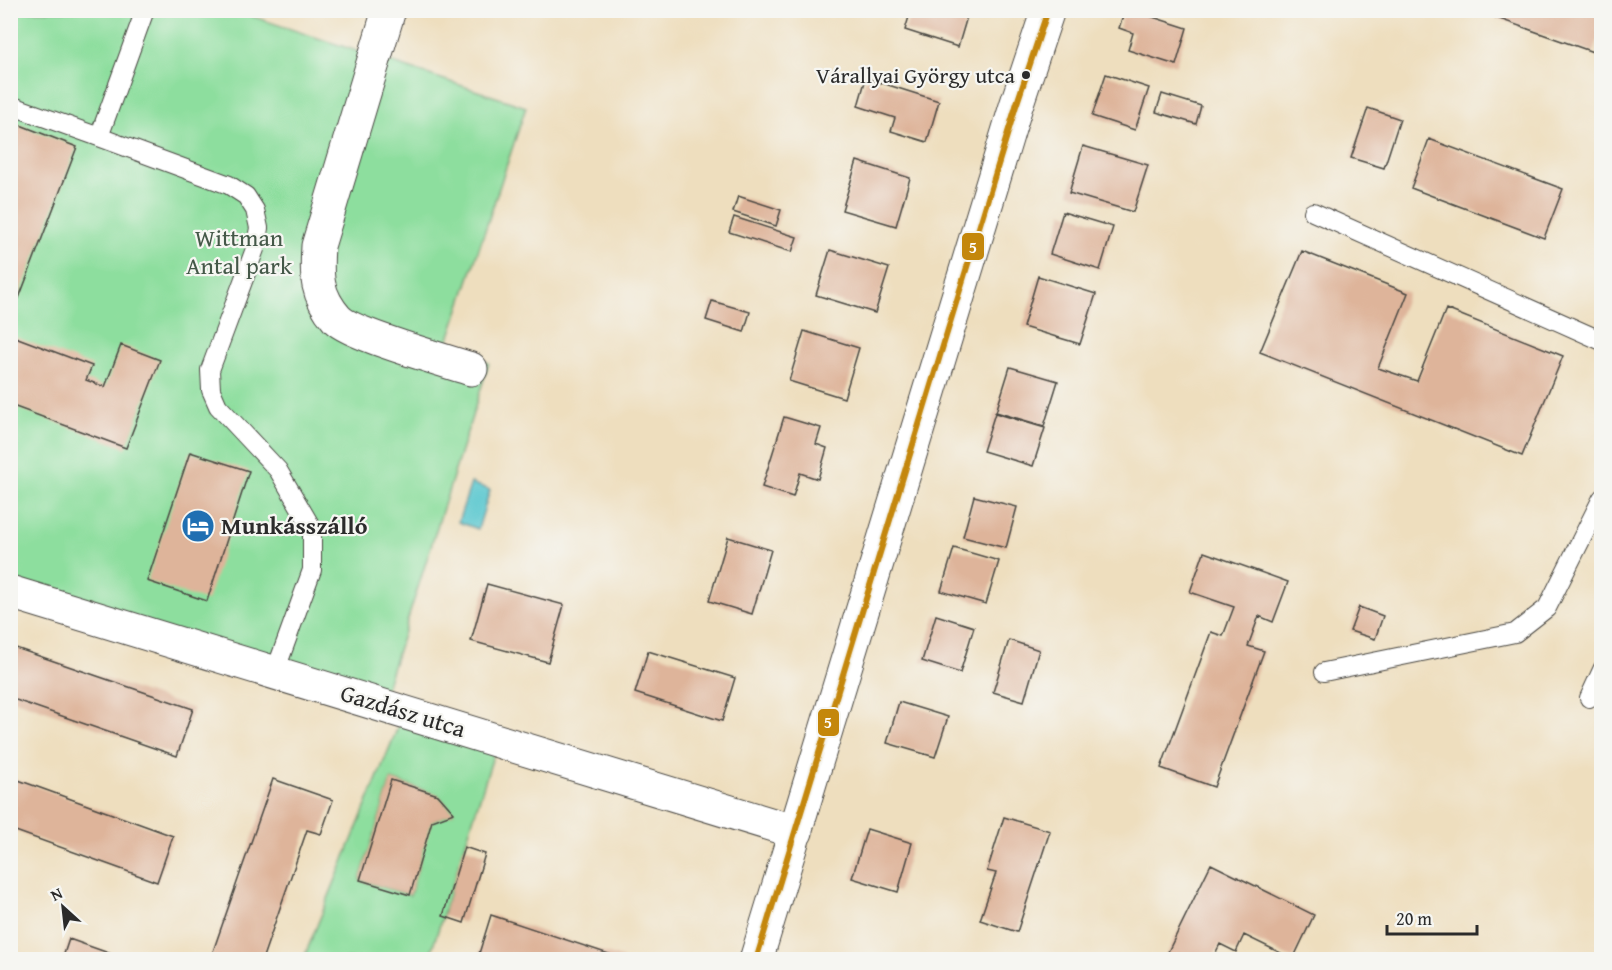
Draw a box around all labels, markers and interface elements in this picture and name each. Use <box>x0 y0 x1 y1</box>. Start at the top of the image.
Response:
place label: Várallyai György utca <box>816 59 1016 91</box>
marker: Várallyai György utca <box>1020 69 1032 81</box>
park label: Wittman Antal park <box>186 220 293 283</box>
line badge: 5 <box>961 232 985 261</box>
text: 5 <box>969 235 977 259</box>
hotel icon: Munkásszálló <box>180 508 216 544</box>
place label: Munkásszálló <box>221 508 368 543</box>
street label: Gazdász utca <box>336 675 471 746</box>
line badge: 5 <box>817 708 840 737</box>
text: 5 <box>824 710 832 734</box>
north arrow <box>33 877 93 937</box>
text: N <box>46 880 67 907</box>
scale bar <box>1387 898 1477 936</box>
text: 20 m <box>1396 905 1432 932</box>

